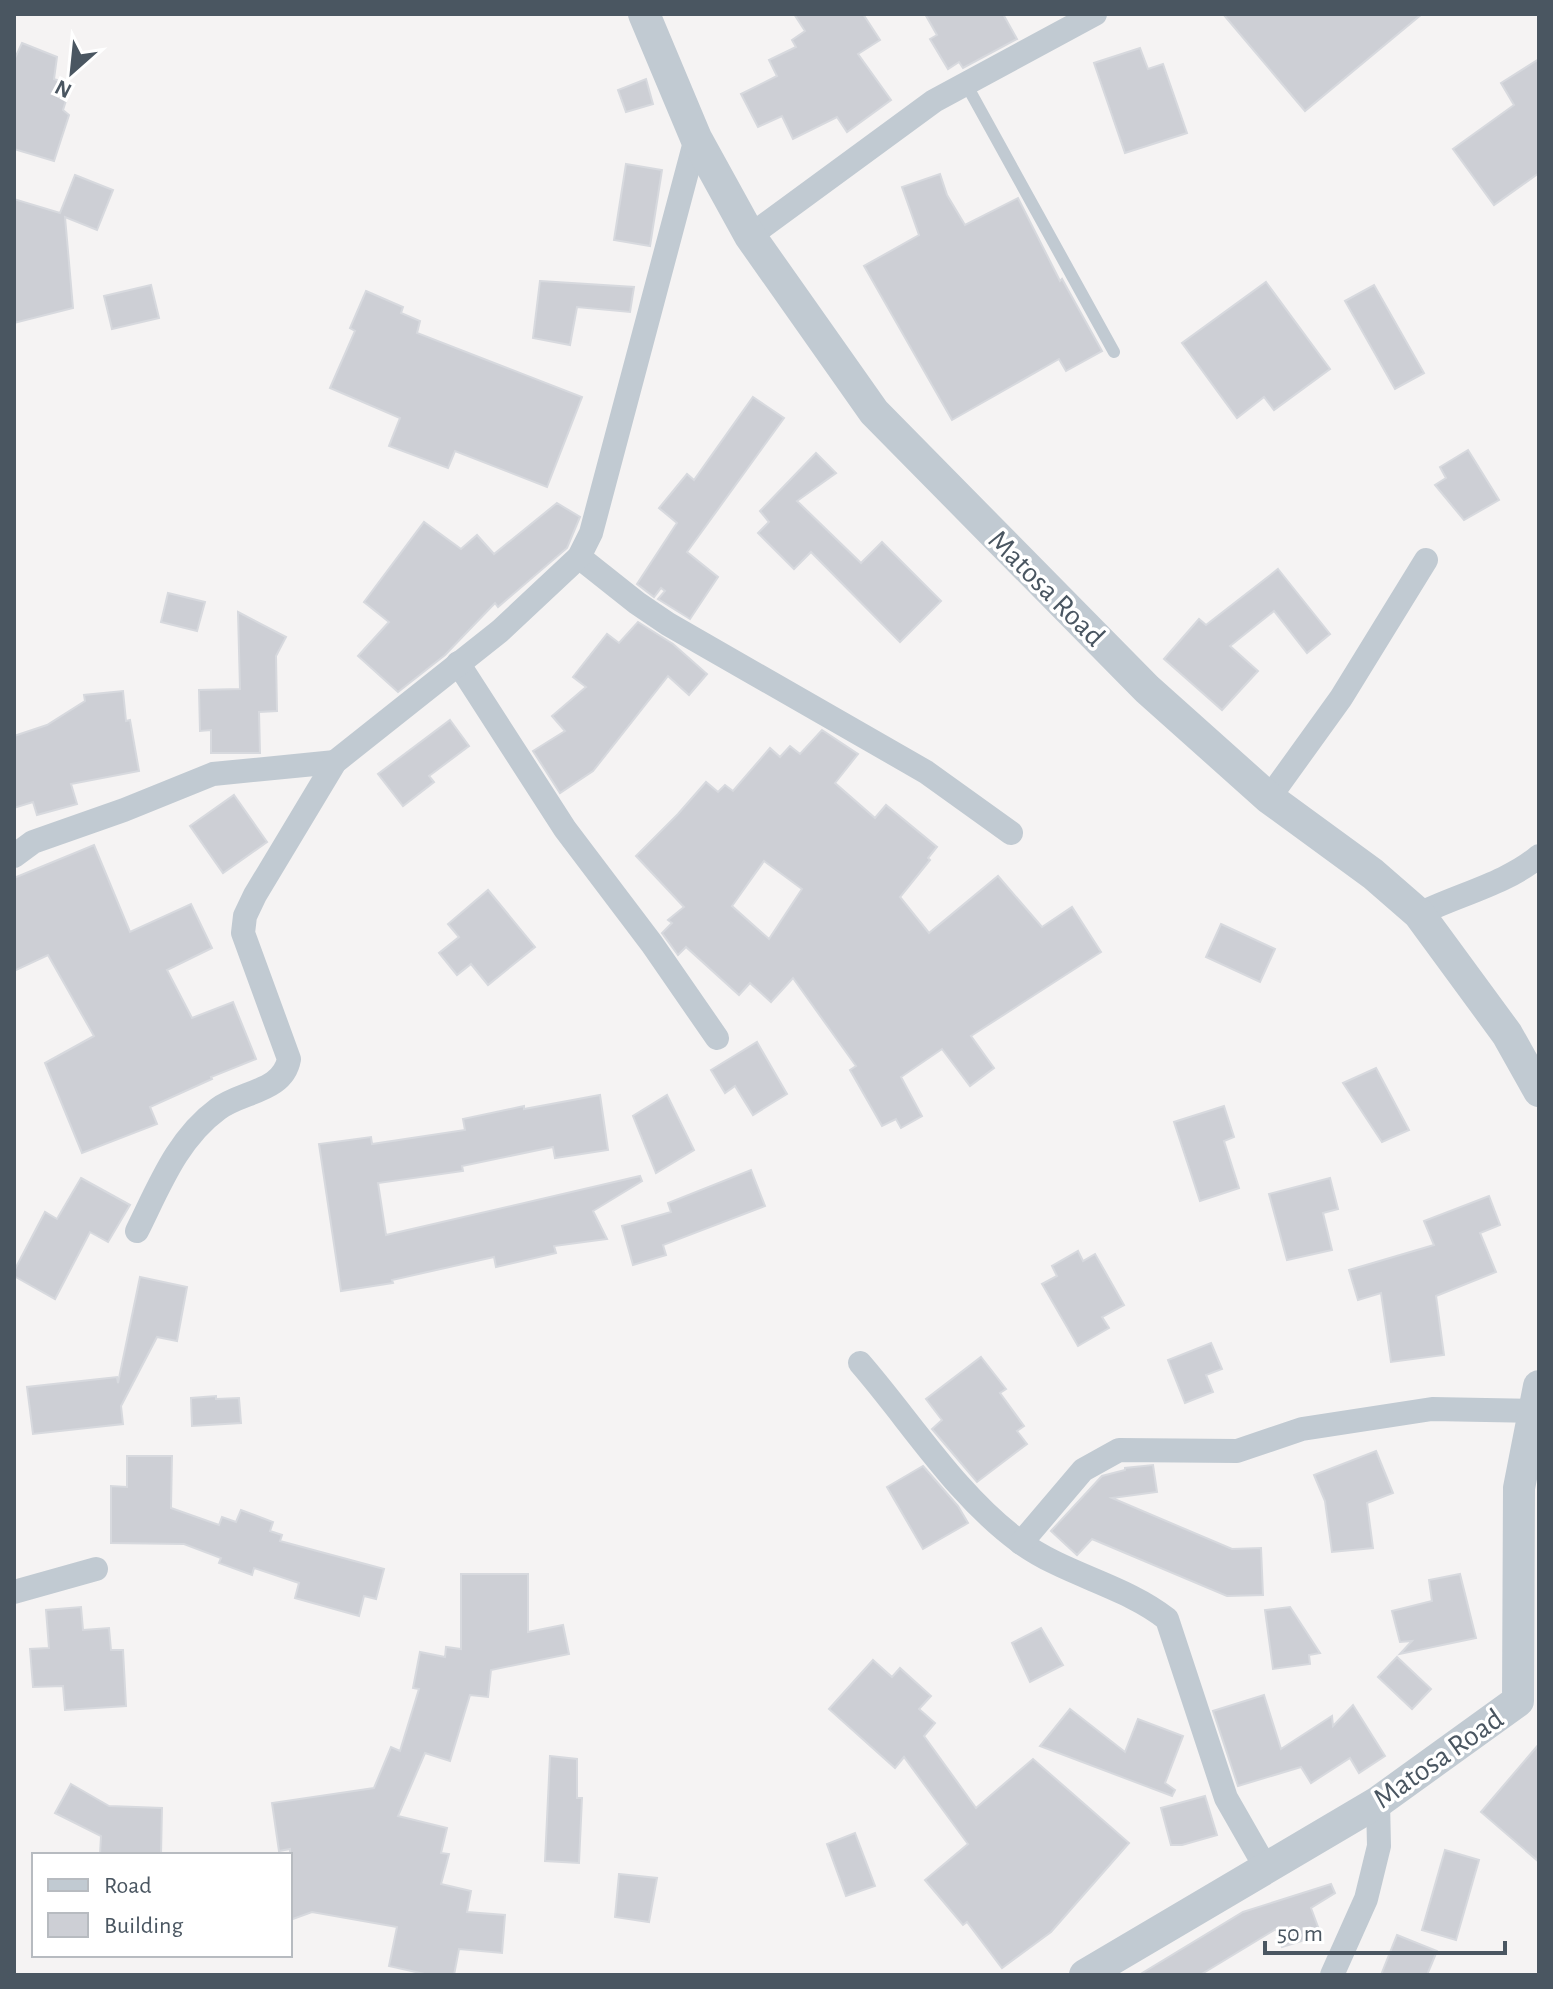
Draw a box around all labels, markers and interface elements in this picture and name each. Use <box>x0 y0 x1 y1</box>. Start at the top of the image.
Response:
north arrow <box>32 32 112 112</box>
text: N <box>52 76 75 102</box>
street label: Matosa Road <box>982 525 1110 653</box>
street label: Matosa Road <box>1368 1703 1509 1814</box>
legend <box>32 1853 292 1957</box>
text: Road <box>104 1874 152 1898</box>
scale bar <box>1265 1905 1505 1955</box>
text: Building <box>104 1914 183 1938</box>
text: 50 m <box>1277 1922 1323 1946</box>

